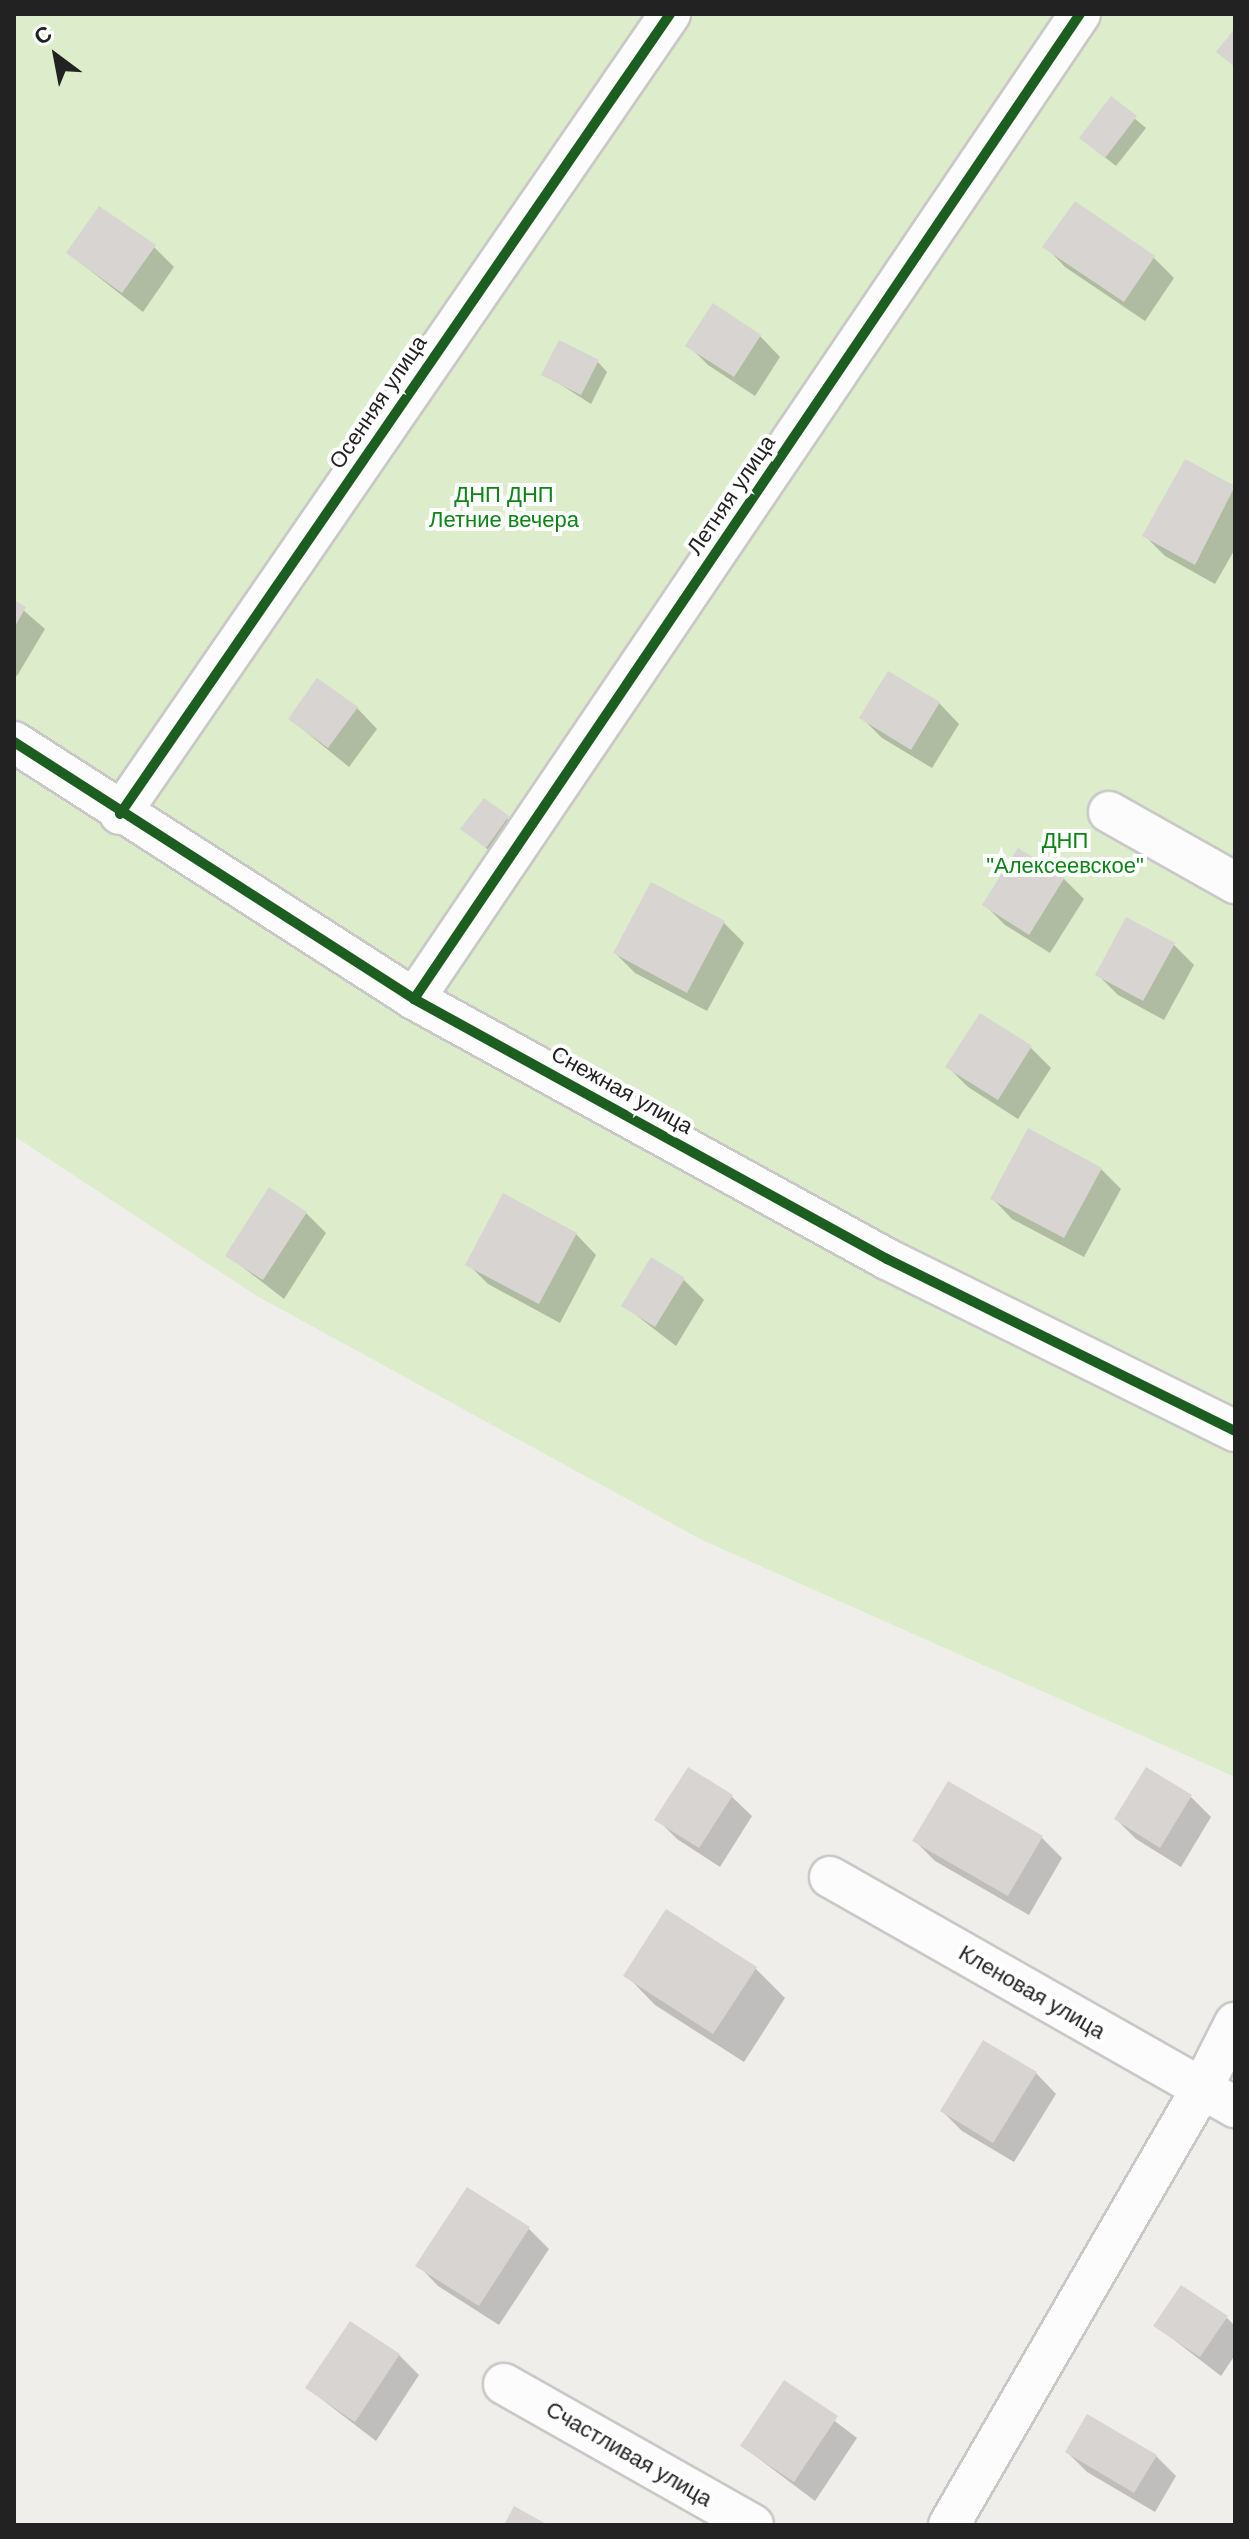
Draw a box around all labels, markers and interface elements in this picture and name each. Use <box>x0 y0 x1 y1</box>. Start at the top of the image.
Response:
north arrow <box>16 16 96 96</box>
text: С <box>30 20 56 50</box>
street label: Осенняя улица <box>324 330 432 474</box>
street label: Летняя улица <box>681 430 781 560</box>
park label: ДНП ДНП Летние вечера <box>429 481 579 532</box>
park label: ДНП "Алексеевское" <box>986 827 1144 878</box>
street label: Снежная улица <box>547 1040 697 1140</box>
street label: Кленовая улица <box>954 1939 1110 2045</box>
street label: Счастливая улица <box>541 2396 717 2512</box>

